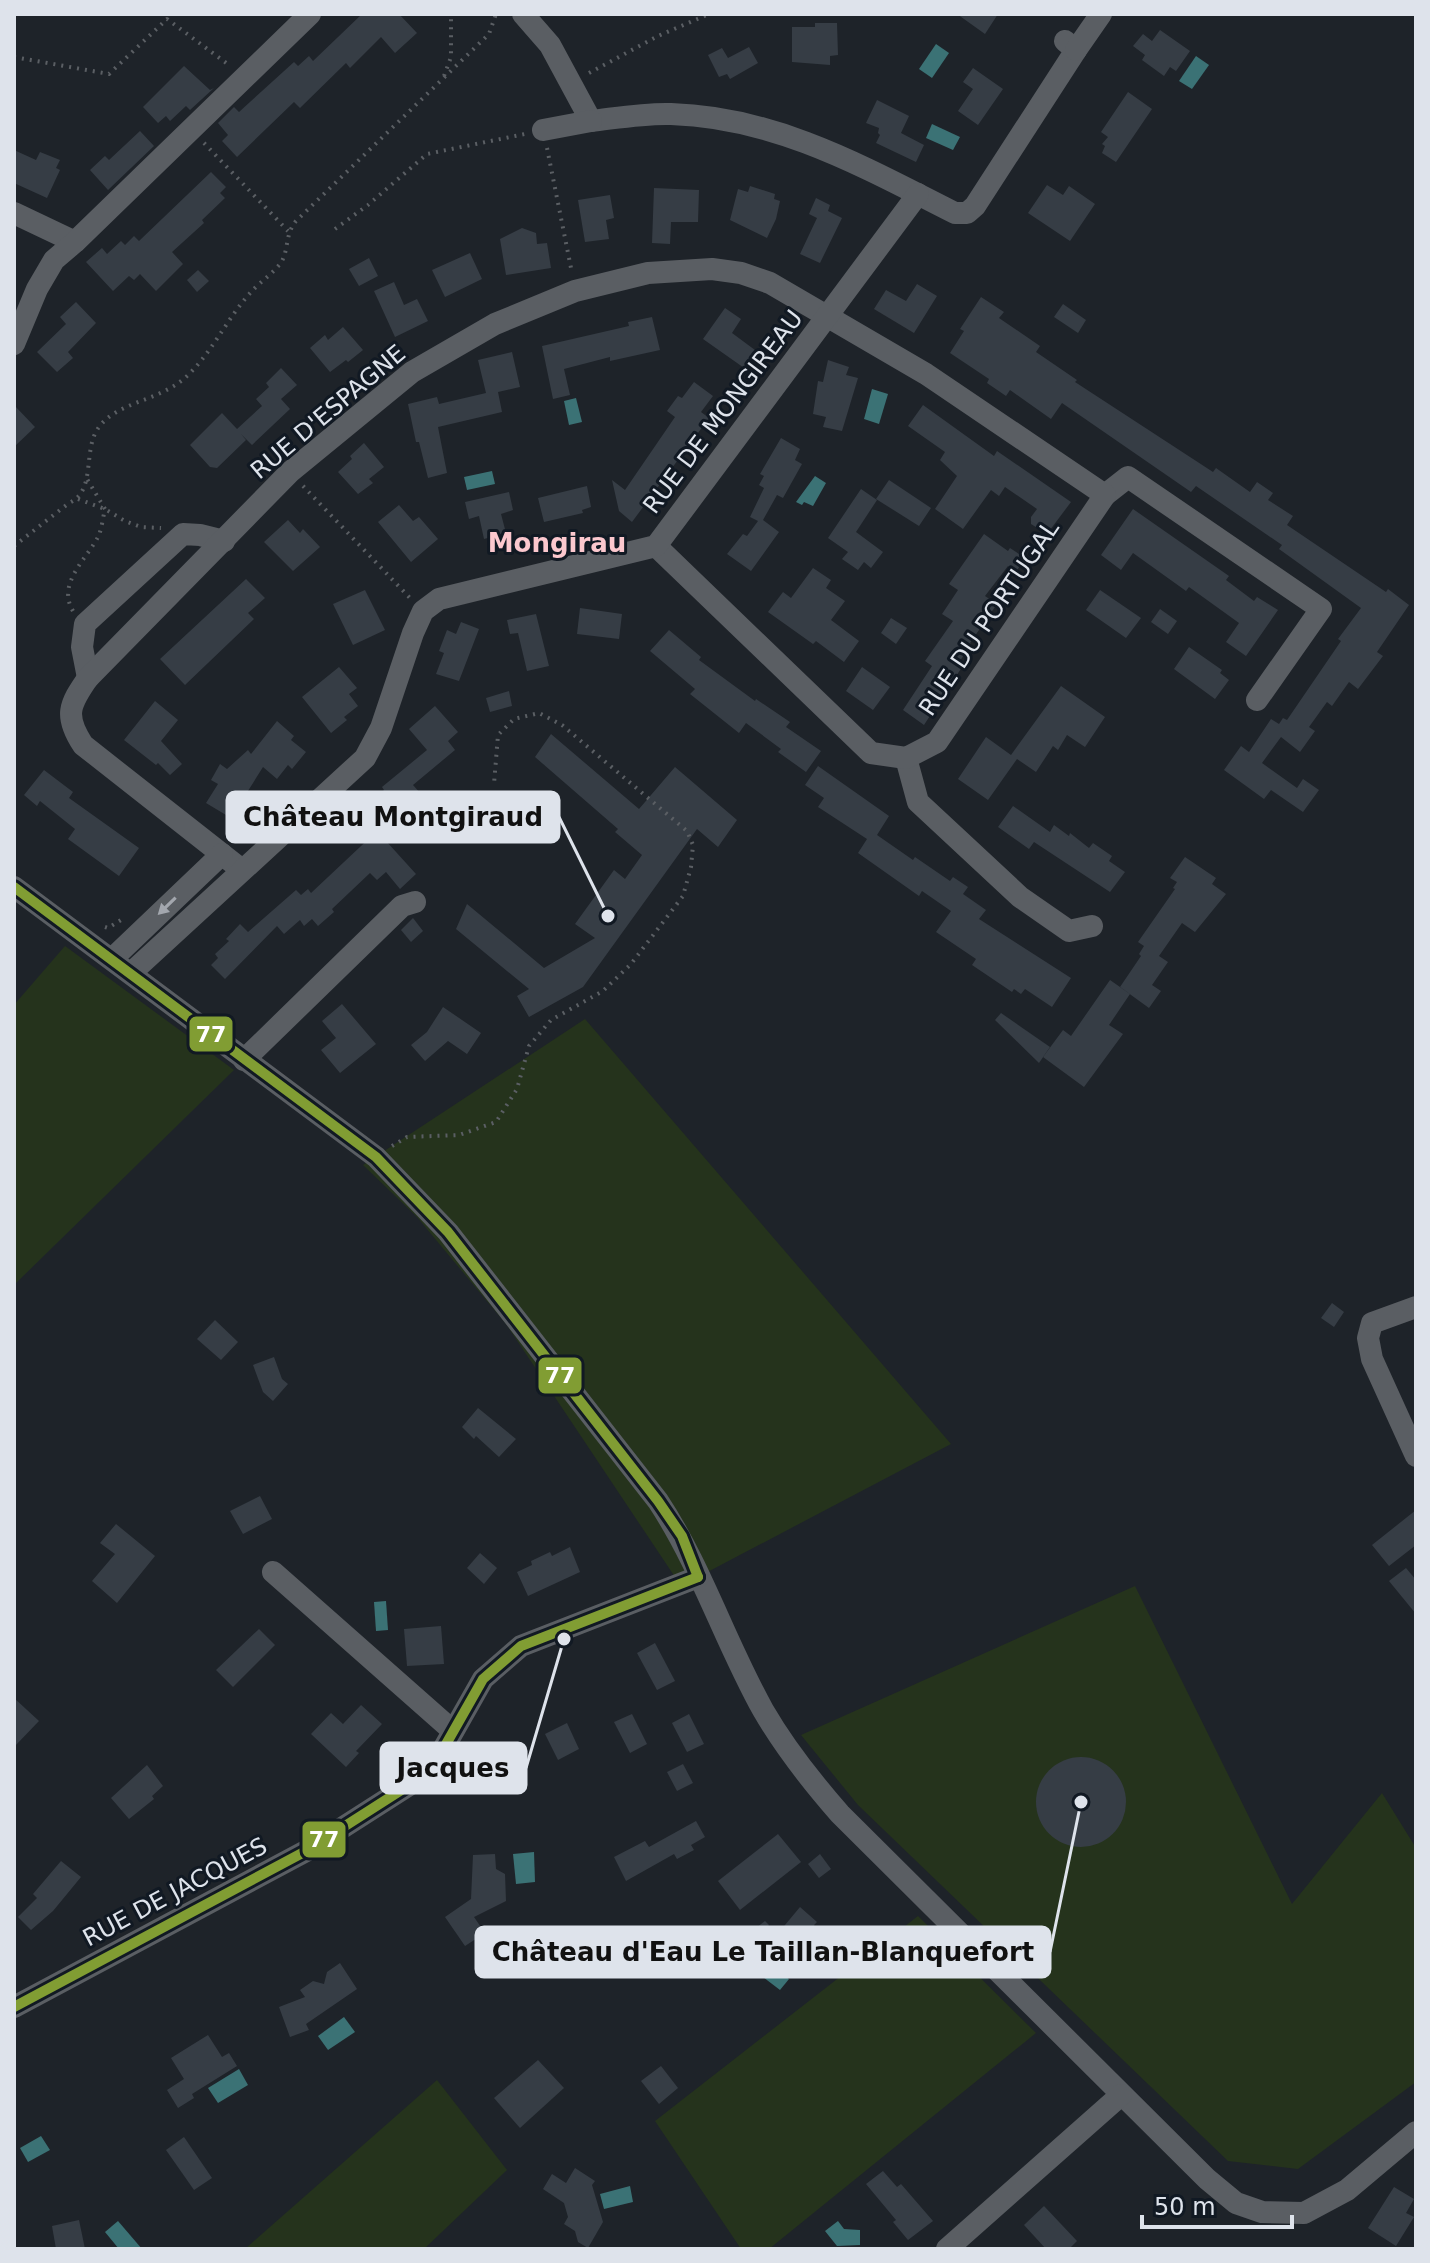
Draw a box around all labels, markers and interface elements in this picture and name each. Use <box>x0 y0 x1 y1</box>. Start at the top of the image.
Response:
street label: RUE DE MONGIREAU <box>637 305 809 519</box>
street label: RUE D'ESPAGNE <box>245 339 411 485</box>
street label: RUE DU PORTUGAL <box>913 514 1065 721</box>
district label: Mongirau <box>488 528 626 558</box>
callout: Château Montgiraud <box>227 792 559 842</box>
text: Château Montgiraud <box>243 802 543 832</box>
one-way arrow <box>158 897 177 915</box>
line badge: 77 <box>188 1015 234 1053</box>
text: 77 <box>196 1022 226 1047</box>
line badge: 77 <box>537 1356 583 1395</box>
text: 77 <box>545 1363 575 1388</box>
callout: Jacques <box>381 1743 526 1793</box>
text: Jacques <box>395 1753 509 1783</box>
line badge: 77 <box>301 1820 347 1859</box>
text: 77 <box>309 1827 339 1852</box>
street label: RUE DE JACQUES <box>78 1832 272 1952</box>
callout: Château d'Eau Le Taillan-Blanquefort <box>476 1927 1050 1977</box>
text: Château d'Eau Le Taillan-Blanquefort <box>492 1937 1034 1967</box>
scale bar <box>1142 2179 1292 2229</box>
text: 50 m <box>1154 2193 1216 2221</box>

